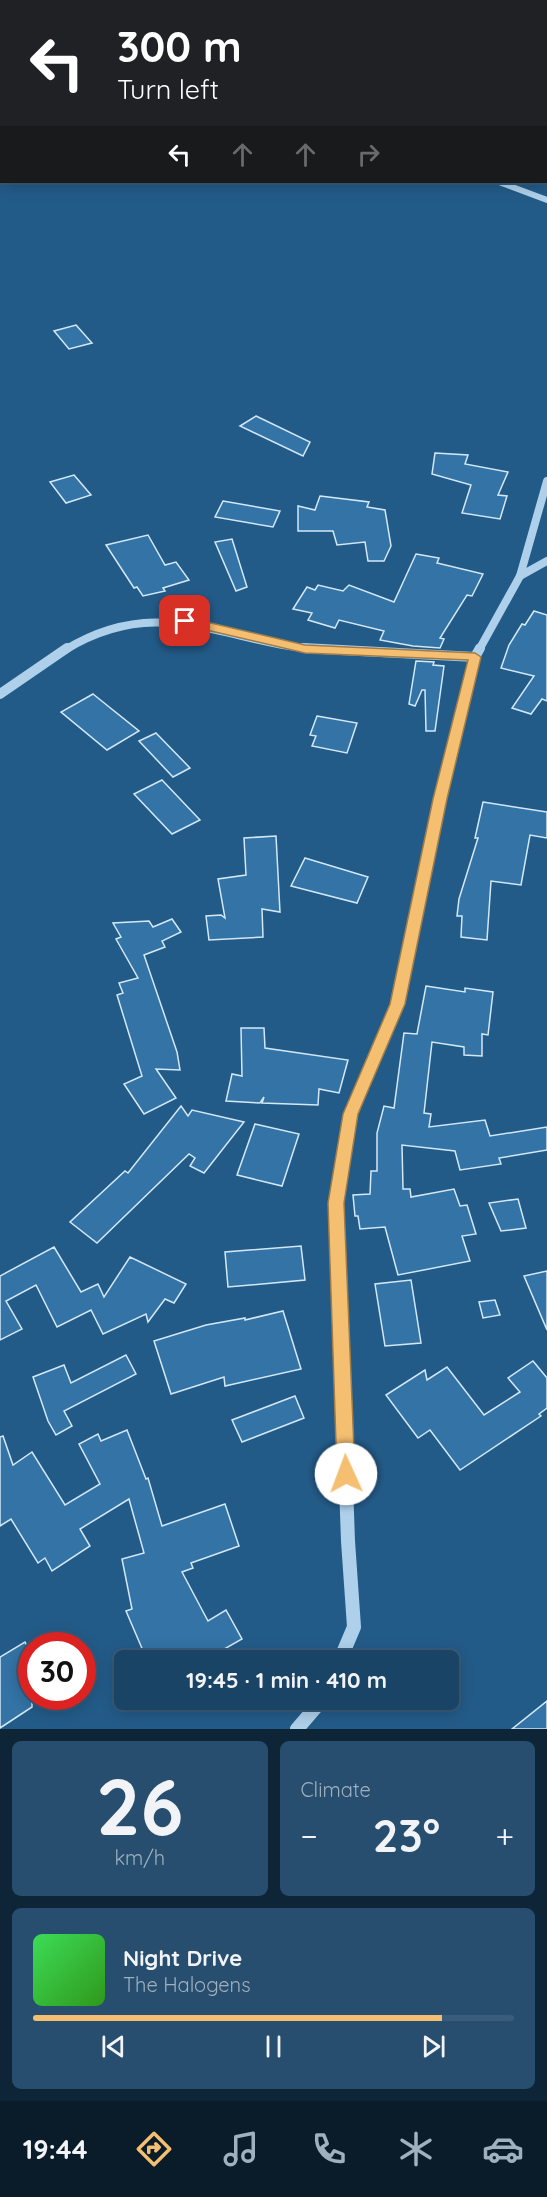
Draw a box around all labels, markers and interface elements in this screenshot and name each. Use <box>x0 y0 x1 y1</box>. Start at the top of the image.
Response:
text: 300 m <box>117 20 242 73</box>
icon: left <box>18 24 96 102</box>
text: Turn left <box>117 72 219 106</box>
icon: left <box>163 138 196 171</box>
icon: ahead <box>226 138 259 171</box>
icon: ahead <box>289 138 322 171</box>
icon: right <box>352 138 385 171</box>
pin <box>159 595 210 646</box>
icon: arrive <box>168 604 201 637</box>
position arrow <box>314 1442 378 1506</box>
speed limit sign: 30 <box>18 1632 96 1710</box>
text: 19:45 · 1 min · 410 m <box>186 1666 387 1694</box>
text: 26 <box>96 1757 184 1855</box>
text: Climate <box>301 1777 371 1802</box>
text: 23° <box>373 1807 440 1863</box>
text: − <box>301 1815 318 1856</box>
text: + <box>495 1815 514 1856</box>
text: km/h <box>114 1845 165 1870</box>
text: Night Drive <box>123 1944 242 1972</box>
text: The Halogens <box>123 1972 251 1997</box>
icon: previous <box>97 2030 130 2063</box>
icon: pause <box>257 2030 290 2063</box>
icon: next <box>417 2030 450 2063</box>
icon: directions <box>133 2128 175 2170</box>
icon: music <box>220 2128 262 2170</box>
icon: phone <box>308 2128 350 2170</box>
icon: climate <box>395 2128 437 2170</box>
icon: car <box>482 2128 524 2170</box>
text: 19:44 <box>23 2132 88 2166</box>

